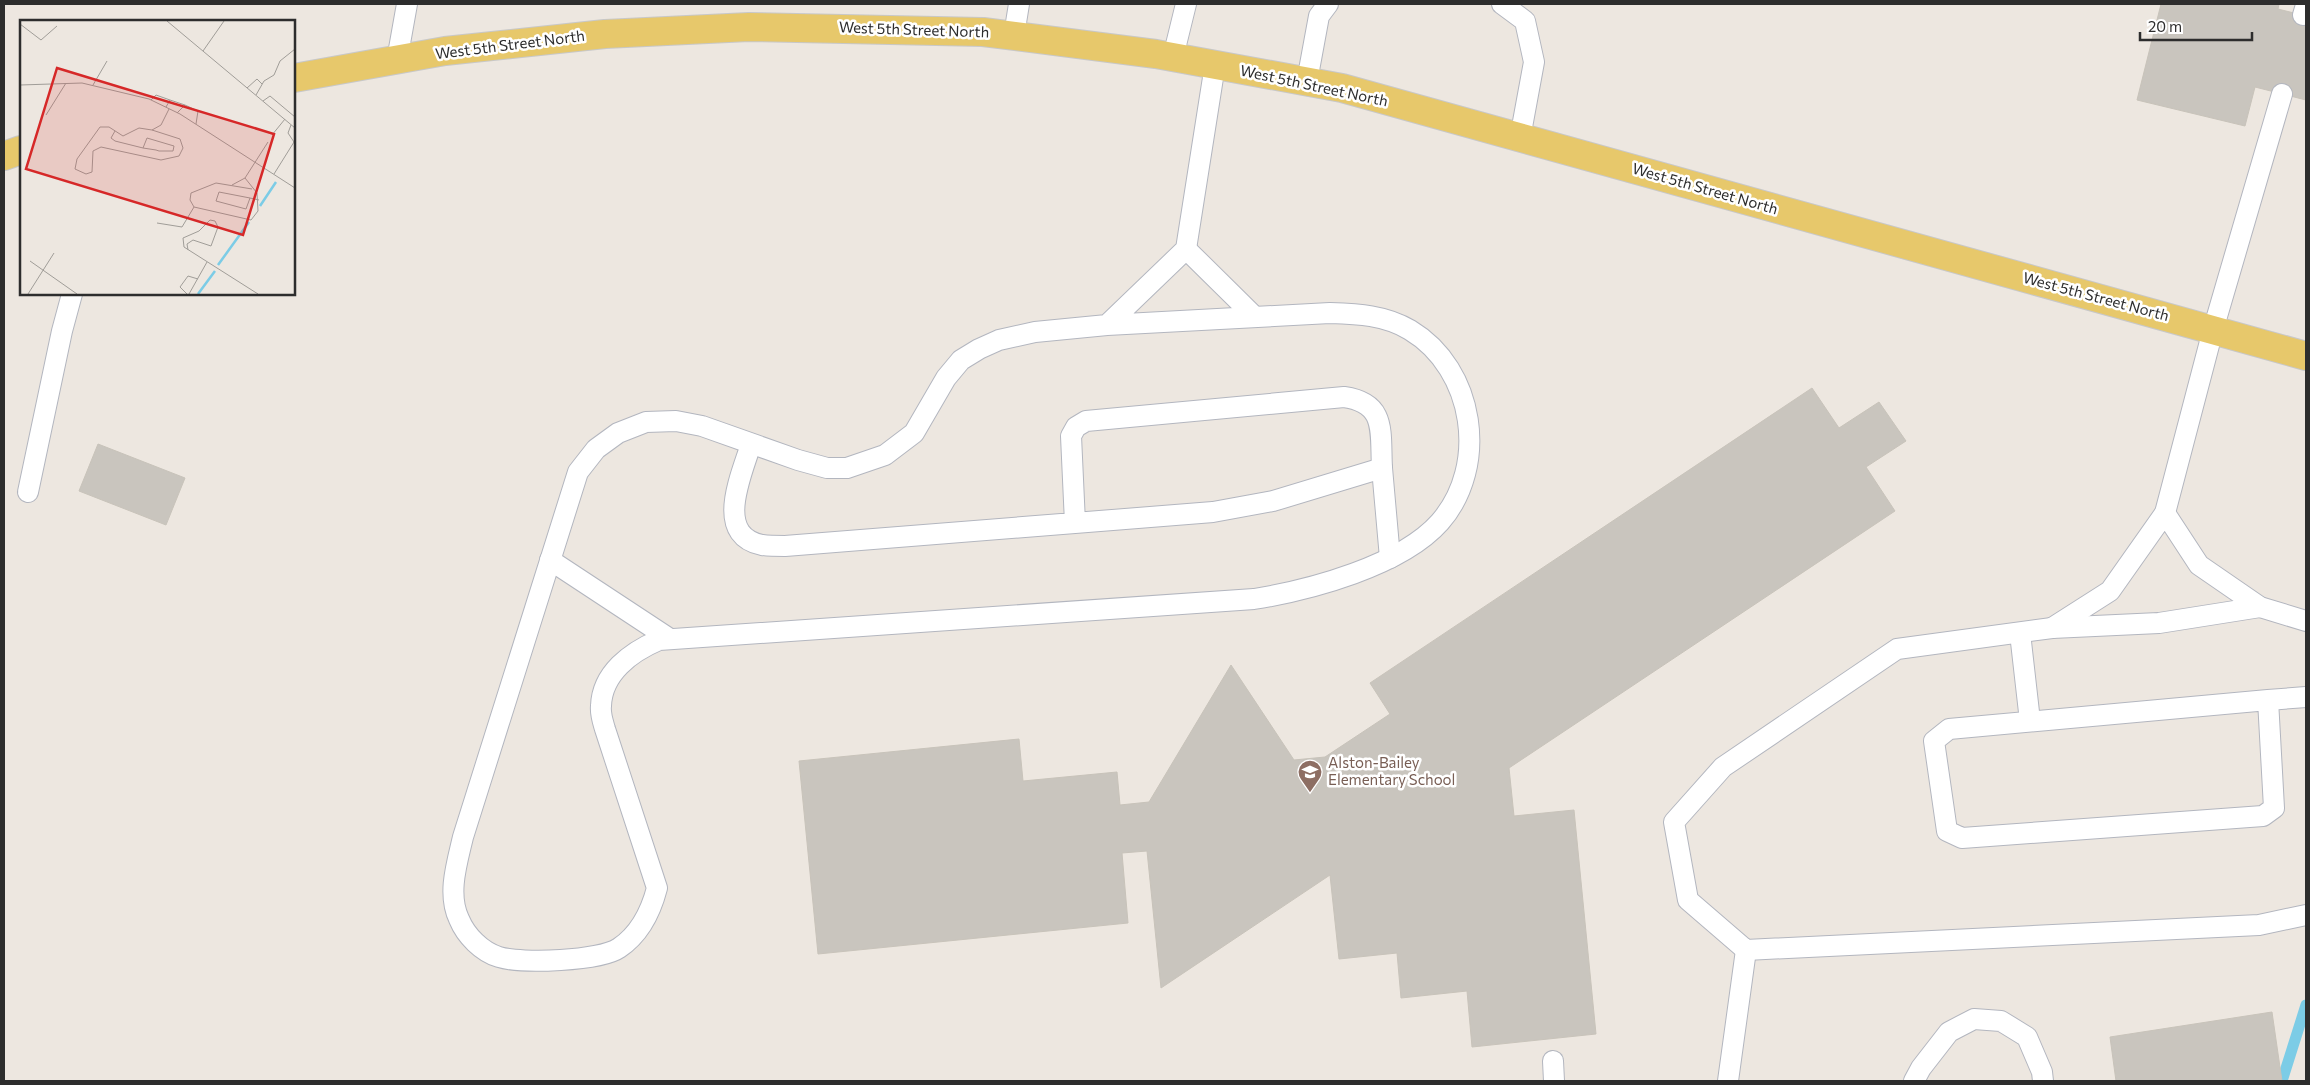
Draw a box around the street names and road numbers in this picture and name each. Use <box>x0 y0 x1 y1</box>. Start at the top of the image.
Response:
street label: West 5th Street North <box>839 17 990 41</box>
street label: West 5th Street North <box>434 26 586 62</box>
street label: West 5th Street North <box>1239 61 1390 109</box>
street label: West 5th Street North <box>1630 159 1780 217</box>
street label: West 5th Street North <box>2021 268 2171 324</box>

